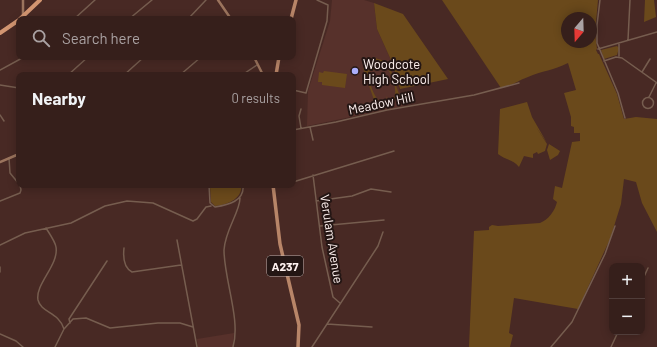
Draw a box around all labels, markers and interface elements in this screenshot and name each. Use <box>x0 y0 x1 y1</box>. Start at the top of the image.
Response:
north arrow <box>561 12 597 48</box>
search box <box>16 16 296 60</box>
icon: search <box>30 27 52 49</box>
text: Search here <box>62 29 140 47</box>
place label: Woodcote High School <box>363 56 430 87</box>
marker: Woodcote High School <box>350 66 360 76</box>
text: Nearby <box>32 88 86 108</box>
street label: Meadow Hill <box>347 88 415 118</box>
text: 0 results <box>231 90 280 106</box>
street label: Verulam Avenue <box>317 193 347 285</box>
road number: A237 <box>267 256 303 276</box>
map controls <box>609 263 645 335</box>
button: + <box>609 263 645 299</box>
button: − <box>609 299 645 335</box>

